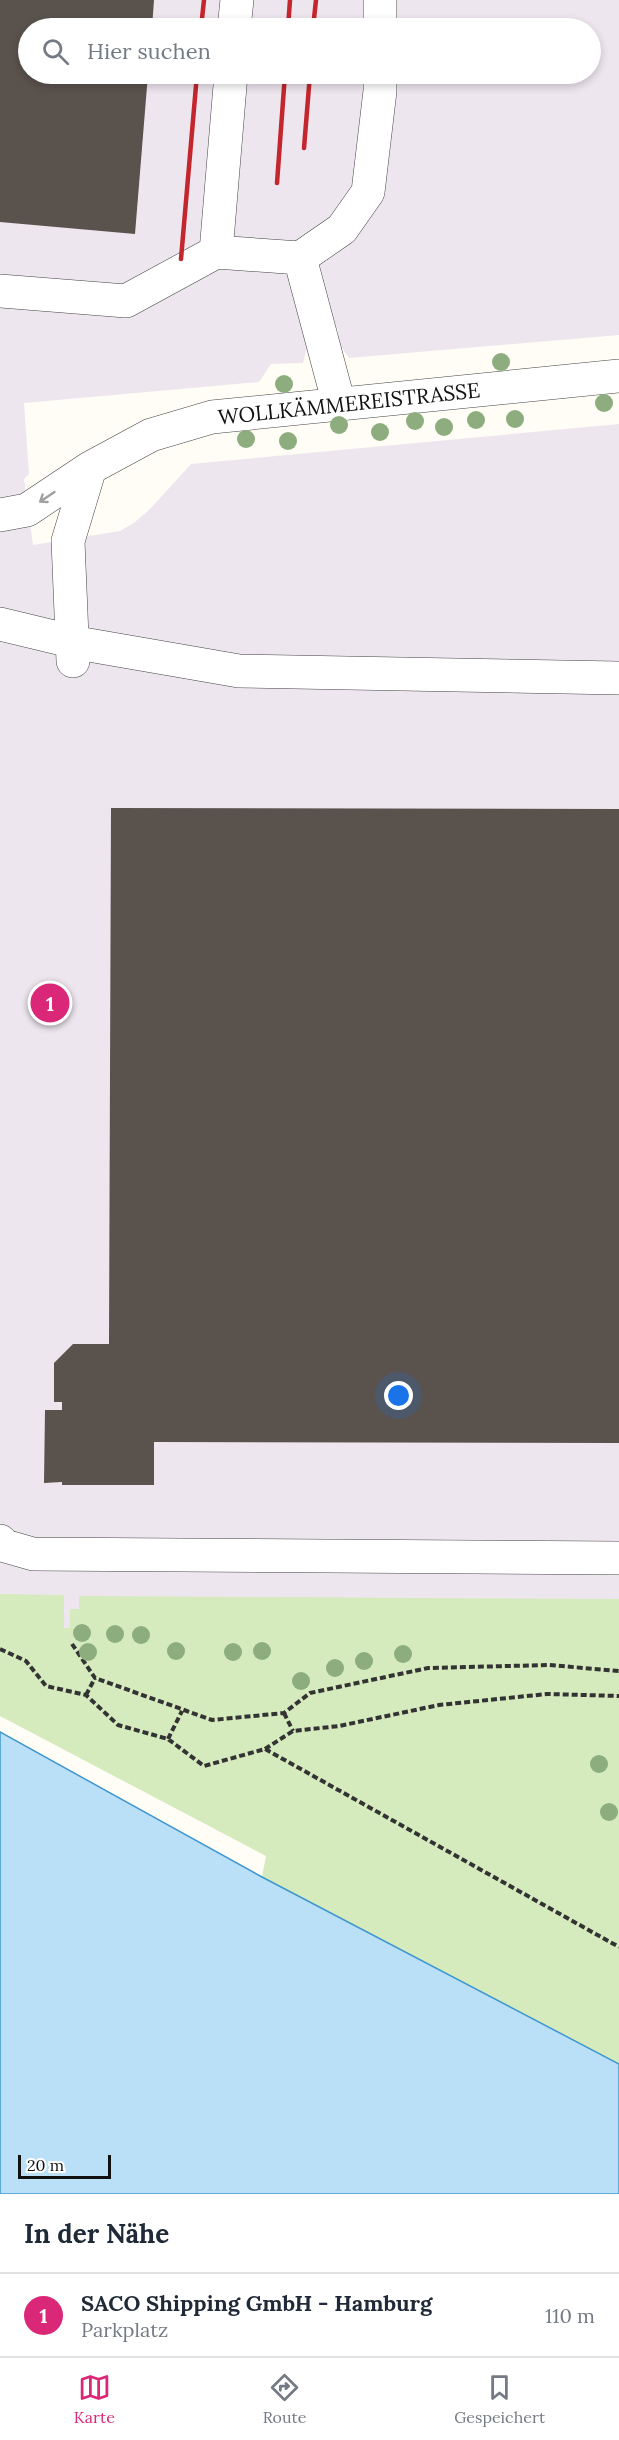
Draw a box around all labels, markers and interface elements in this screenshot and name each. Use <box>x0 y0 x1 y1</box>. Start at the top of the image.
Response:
search box <box>18 18 601 84</box>
icon: search <box>39 35 72 68</box>
text: Hier suchen <box>87 37 211 65</box>
street label: WOLLKÄMMEREISTRASSE <box>217 376 481 431</box>
one-way arrow <box>39 491 56 503</box>
pin: 1 <box>31 980 70 1026</box>
your location <box>384 1381 413 1410</box>
scale bar <box>18 2152 111 2180</box>
text: 20 m <box>27 2155 64 2175</box>
text: In der Nähe <box>24 2217 169 2250</box>
text: SACO Shipping GmbH - Hamburg <box>81 2289 432 2317</box>
text: 1 <box>39 2303 48 2328</box>
text: 110 m <box>545 2303 595 2328</box>
text: Parkplatz <box>81 2317 168 2342</box>
tab: Karte <box>74 2371 115 2427</box>
tab: Route <box>263 2371 306 2427</box>
tab: Gespeichert <box>454 2371 545 2427</box>

